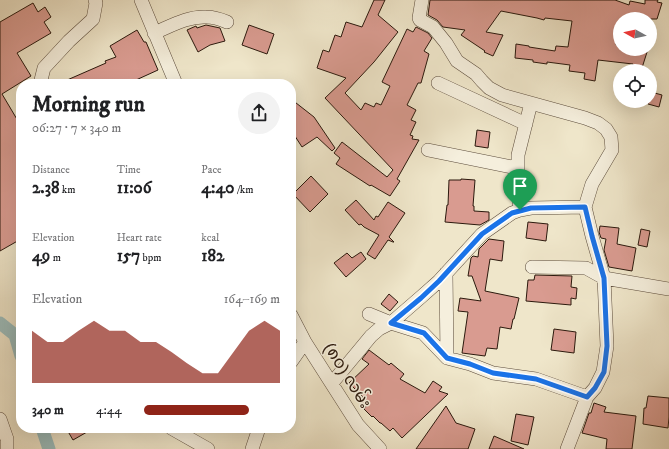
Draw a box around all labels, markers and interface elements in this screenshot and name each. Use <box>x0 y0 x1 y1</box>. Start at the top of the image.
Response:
north arrow <box>613 12 657 56</box>
map controls <box>613 12 657 108</box>
button: locate <box>613 64 657 108</box>
text: Morning run <box>32 91 145 118</box>
button: share <box>238 92 280 134</box>
text: 06:27 · 7 × 340 m <box>32 120 121 136</box>
text: Distance <box>32 163 70 177</box>
text: Time <box>117 163 141 177</box>
text: Pace <box>201 163 222 177</box>
pin <box>503 169 537 210</box>
icon: arrive <box>509 175 531 197</box>
text: 2.38 <box>32 177 59 199</box>
text: 11:06 <box>117 177 152 199</box>
text: 4:40 <box>201 177 234 199</box>
text: km <box>59 183 76 197</box>
text: /km <box>234 183 254 197</box>
text: Elevation <box>32 231 75 245</box>
text: Heart rate <box>117 231 162 245</box>
text: kcal <box>201 231 219 245</box>
text: 49 <box>32 245 50 267</box>
text: 157 <box>117 245 140 267</box>
text: 182 <box>201 245 224 267</box>
text: m <box>50 251 61 265</box>
text: bpm <box>140 251 162 265</box>
text: Elevation <box>32 291 82 307</box>
text: 164–169 m <box>224 291 280 307</box>
street label: (၈၀) လမ်း <box>318 338 377 413</box>
text: 340 m <box>32 402 64 418</box>
text: 4:44 <box>96 402 122 418</box>

